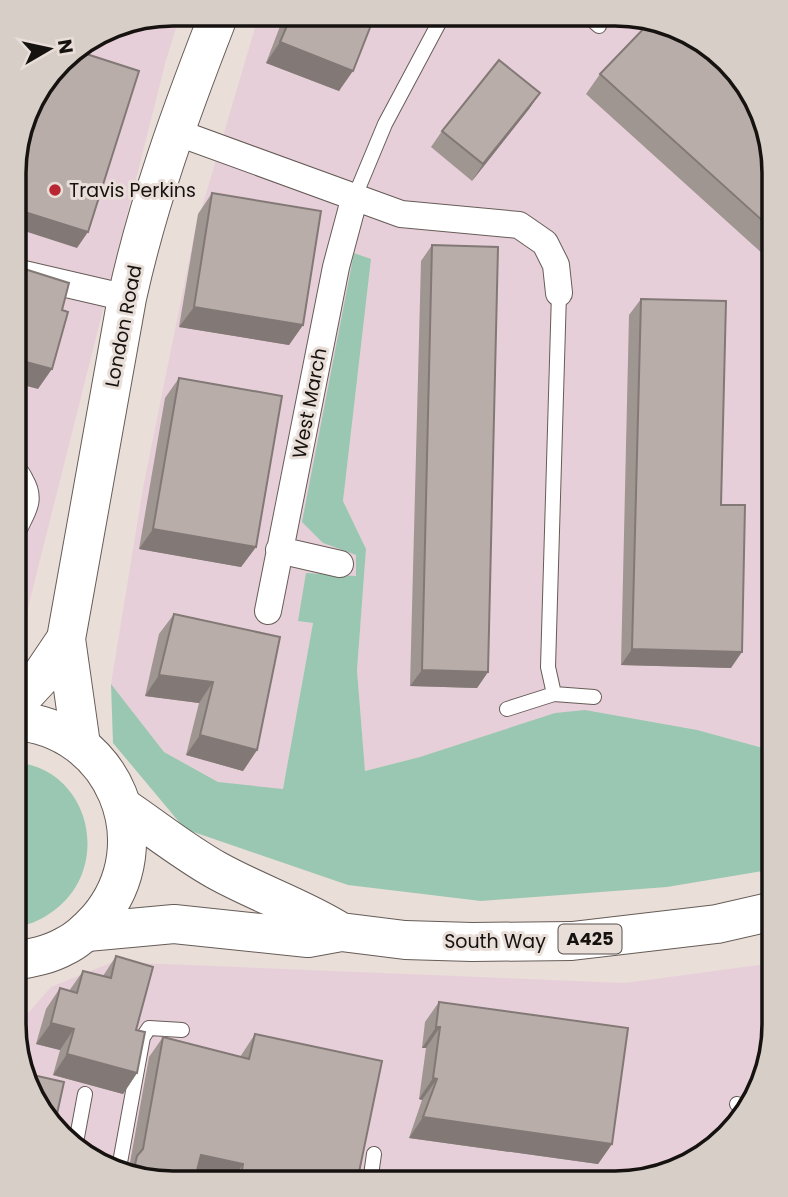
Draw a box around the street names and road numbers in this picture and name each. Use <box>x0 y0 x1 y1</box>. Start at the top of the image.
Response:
street label: London Road <box>98 263 149 390</box>
street label: West March <box>286 345 333 461</box>
road number: A425 <box>558 924 622 954</box>
street label: South Way <box>444 928 546 955</box>

